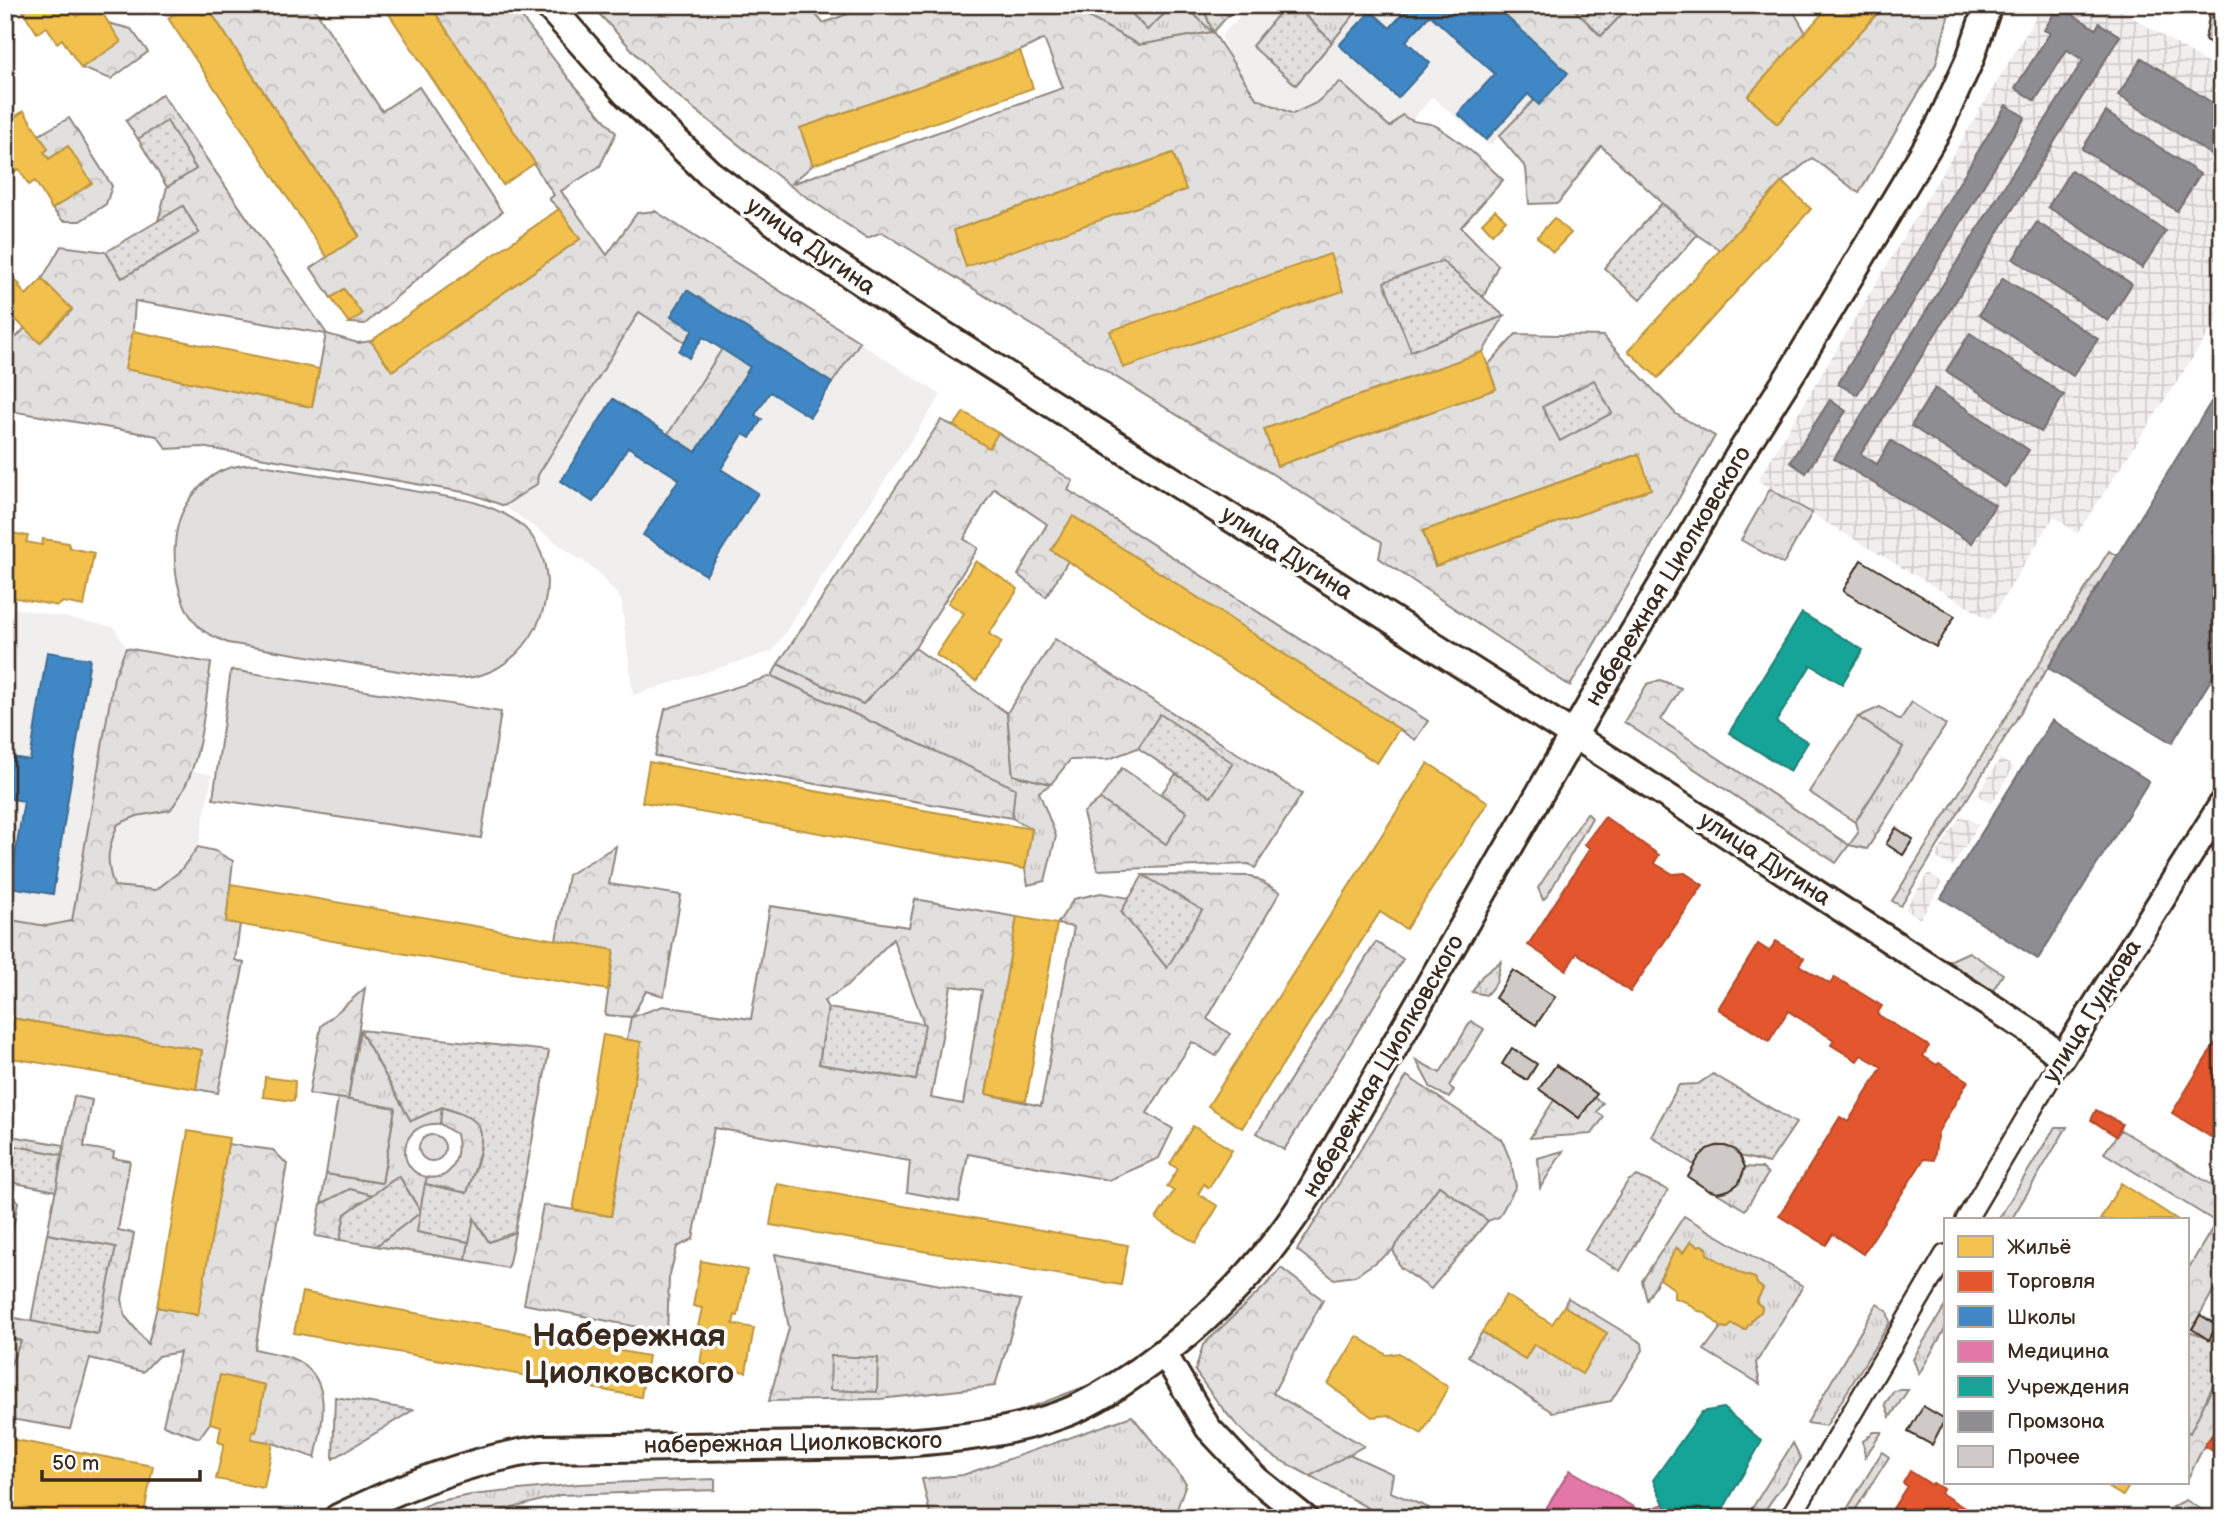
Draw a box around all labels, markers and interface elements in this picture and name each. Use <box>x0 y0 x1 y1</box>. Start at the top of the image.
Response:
street label: улица Дугина <box>741 191 881 301</box>
street label: набережная Циолковского <box>1579 441 1757 711</box>
street label: улица Дугина <box>1216 500 1358 606</box>
street label: улица Дугина <box>1694 806 1836 912</box>
street label: набережная Циолковского <box>1296 929 1470 1203</box>
street label: улица Гудкова <box>2036 934 2148 1088</box>
legend <box>1944 1218 2188 1484</box>
text: Жильё <box>2007 1235 2071 1260</box>
text: Торговля <box>2007 1269 2095 1294</box>
text: Школы <box>2007 1305 2076 1330</box>
district label: Набережная Циолковского <box>524 1317 734 1393</box>
text: Медицина <box>2007 1339 2110 1364</box>
text: Учреждения <box>2007 1375 2129 1400</box>
text: Промзона <box>2007 1409 2105 1434</box>
street label: набережная Циолковского <box>643 1426 943 1460</box>
scale bar <box>42 1439 200 1483</box>
text: Прочее <box>2007 1445 2080 1470</box>
text: 50 m <box>52 1451 99 1476</box>

